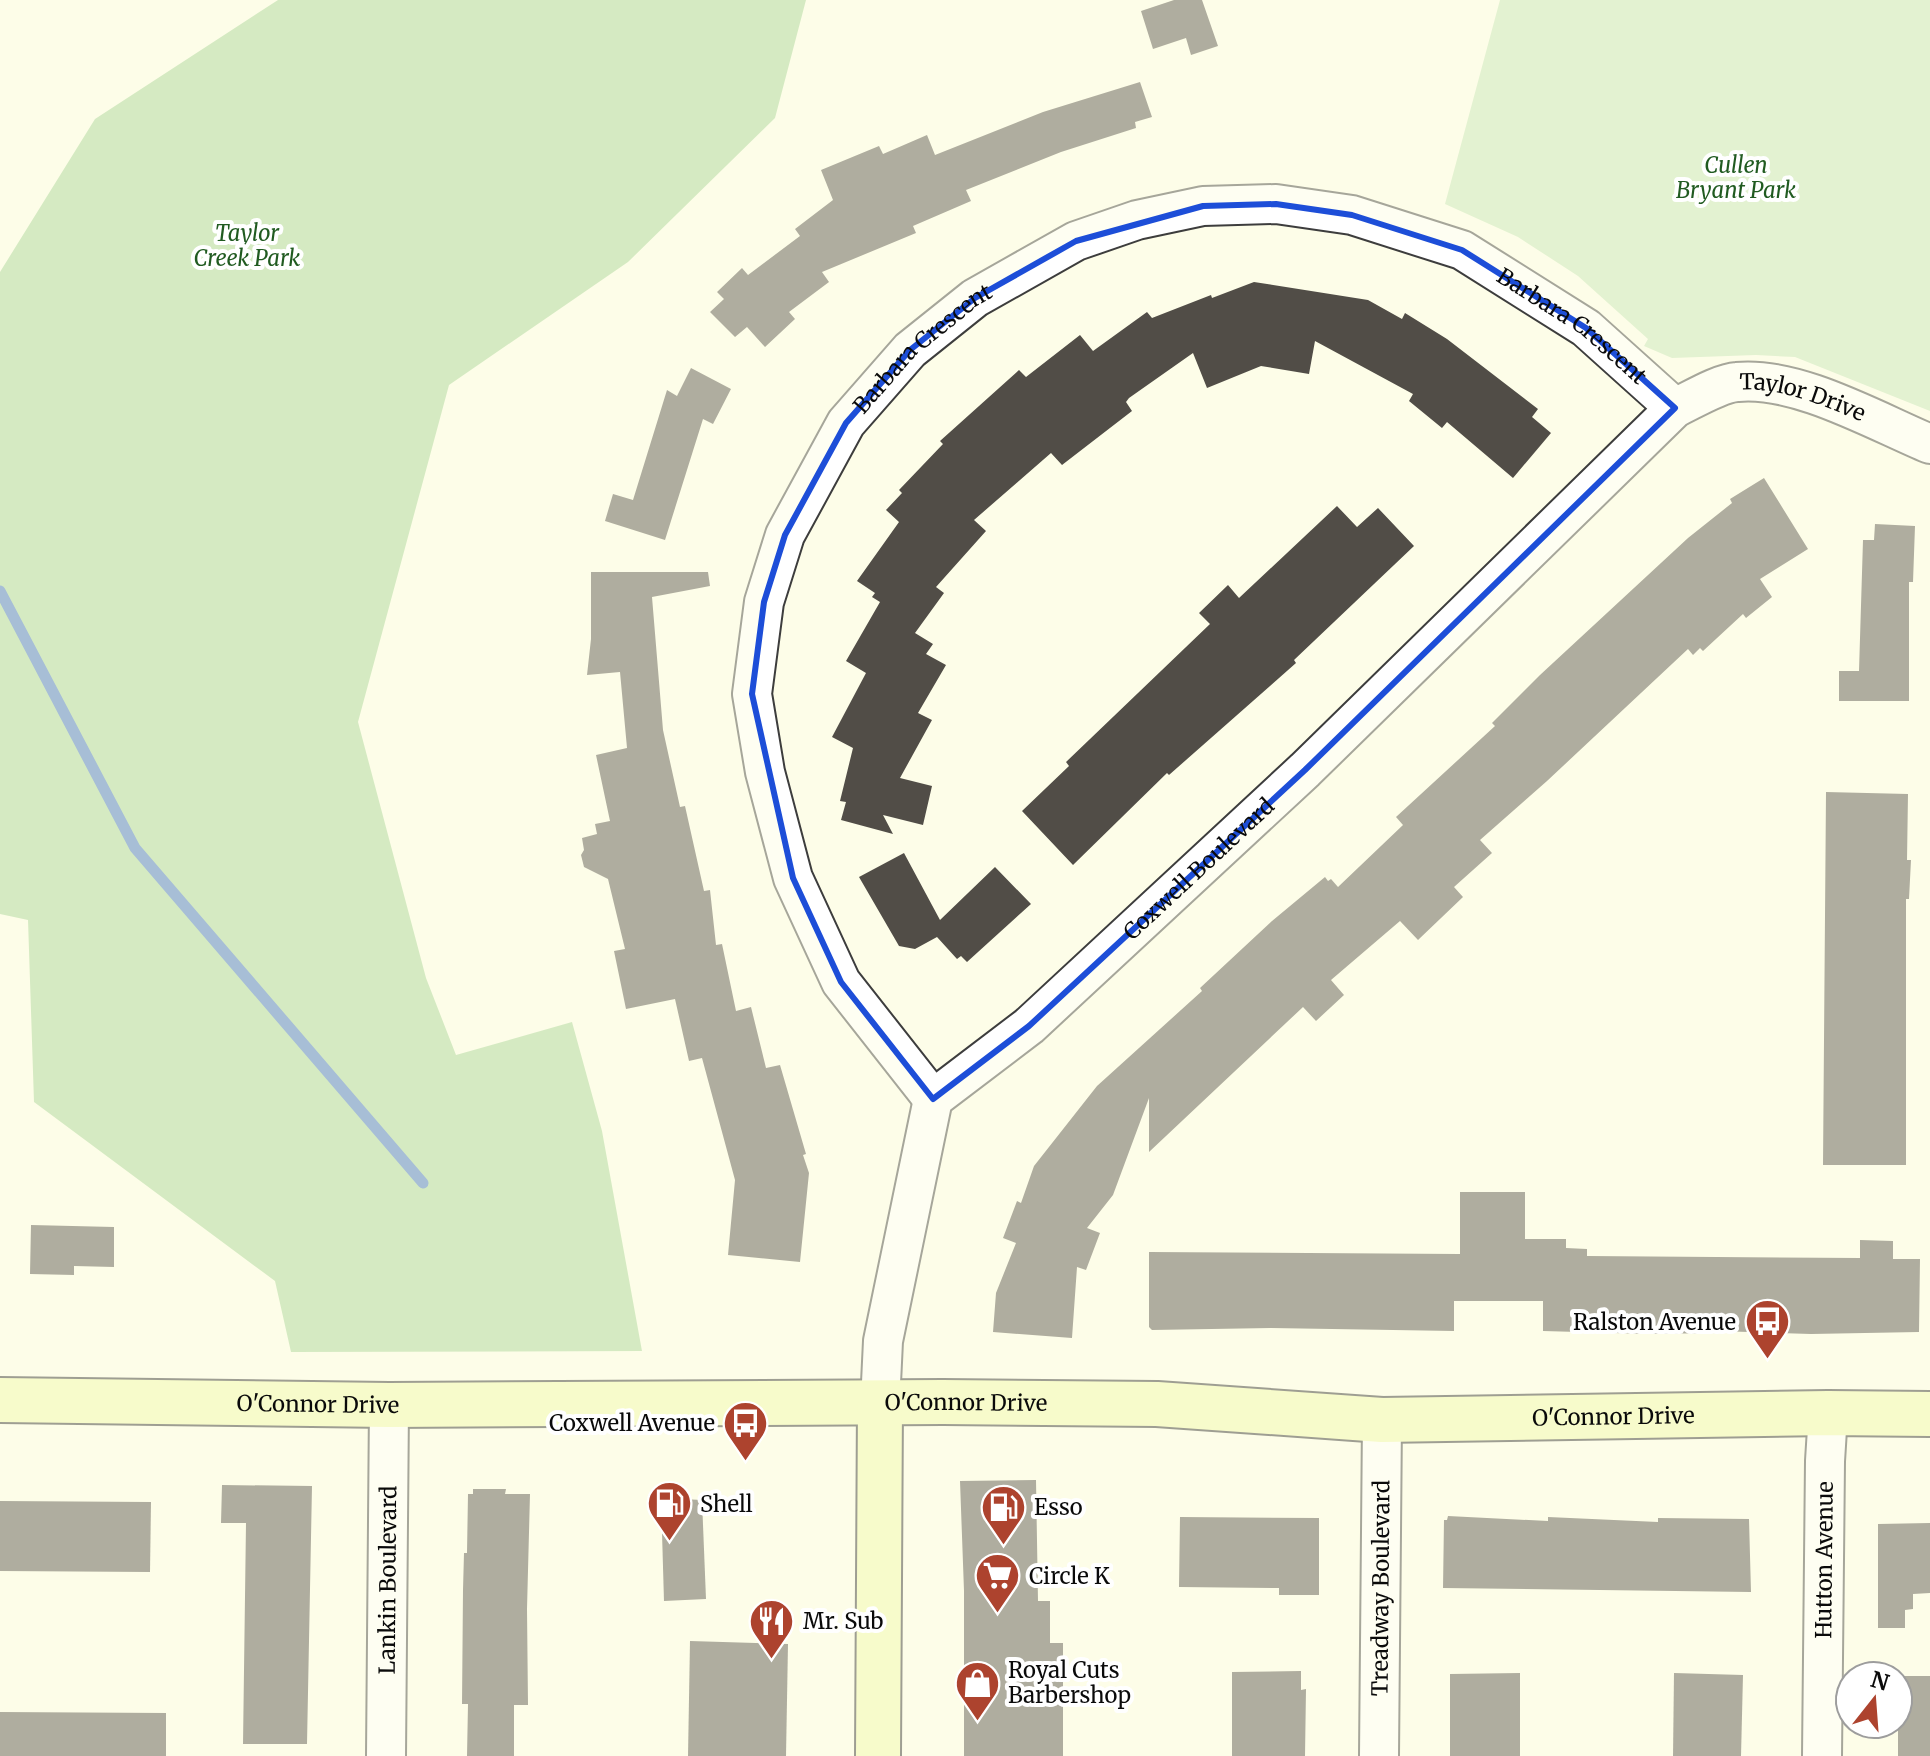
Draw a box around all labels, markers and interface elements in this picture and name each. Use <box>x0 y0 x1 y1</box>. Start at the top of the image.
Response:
park label: Cullen Bryant Park <box>1676 151 1796 204</box>
park label: Taylor Creek Park <box>194 219 300 272</box>
street label: Barbara Crescent <box>1492 262 1653 390</box>
street label: Barbara Crescent <box>847 277 997 419</box>
street label: Taylor Drive <box>1739 367 1870 427</box>
street label: Coxwell Boulevard <box>1117 792 1280 946</box>
bus stop icon: Ralston Avenue <box>1743 1298 1791 1361</box>
place label: Ralston Avenue <box>1573 1308 1736 1336</box>
street label: O'Connor Drive <box>885 1388 1047 1417</box>
street label: O'Connor Drive <box>237 1389 399 1419</box>
bus stop icon: Coxwell Avenue <box>722 1399 770 1462</box>
street label: O'Connor Drive <box>1532 1401 1695 1432</box>
place label: Coxwell Avenue <box>549 1409 715 1437</box>
fuel station icon: Shell <box>645 1480 693 1543</box>
street label: Treadway Boulevard <box>1366 1480 1395 1696</box>
street label: Hutton Avenue <box>1809 1481 1839 1639</box>
fuel station icon: Esso <box>979 1483 1027 1546</box>
street label: Lankin Boulevard <box>373 1486 402 1674</box>
place label: Shell <box>700 1490 753 1518</box>
place label: Esso <box>1034 1493 1083 1521</box>
supermarket icon: Circle K <box>974 1552 1022 1615</box>
place label: Circle K <box>1029 1562 1110 1590</box>
restaurant icon: Mr. Sub <box>748 1597 796 1660</box>
place label: Mr. Sub <box>803 1607 884 1635</box>
place label: Royal Cuts Barbershop <box>1008 1656 1131 1709</box>
shop icon: Royal Cuts Barbershop <box>953 1659 1001 1722</box>
north arrow <box>1834 1660 1914 1740</box>
text: N <box>1867 1665 1893 1697</box>

